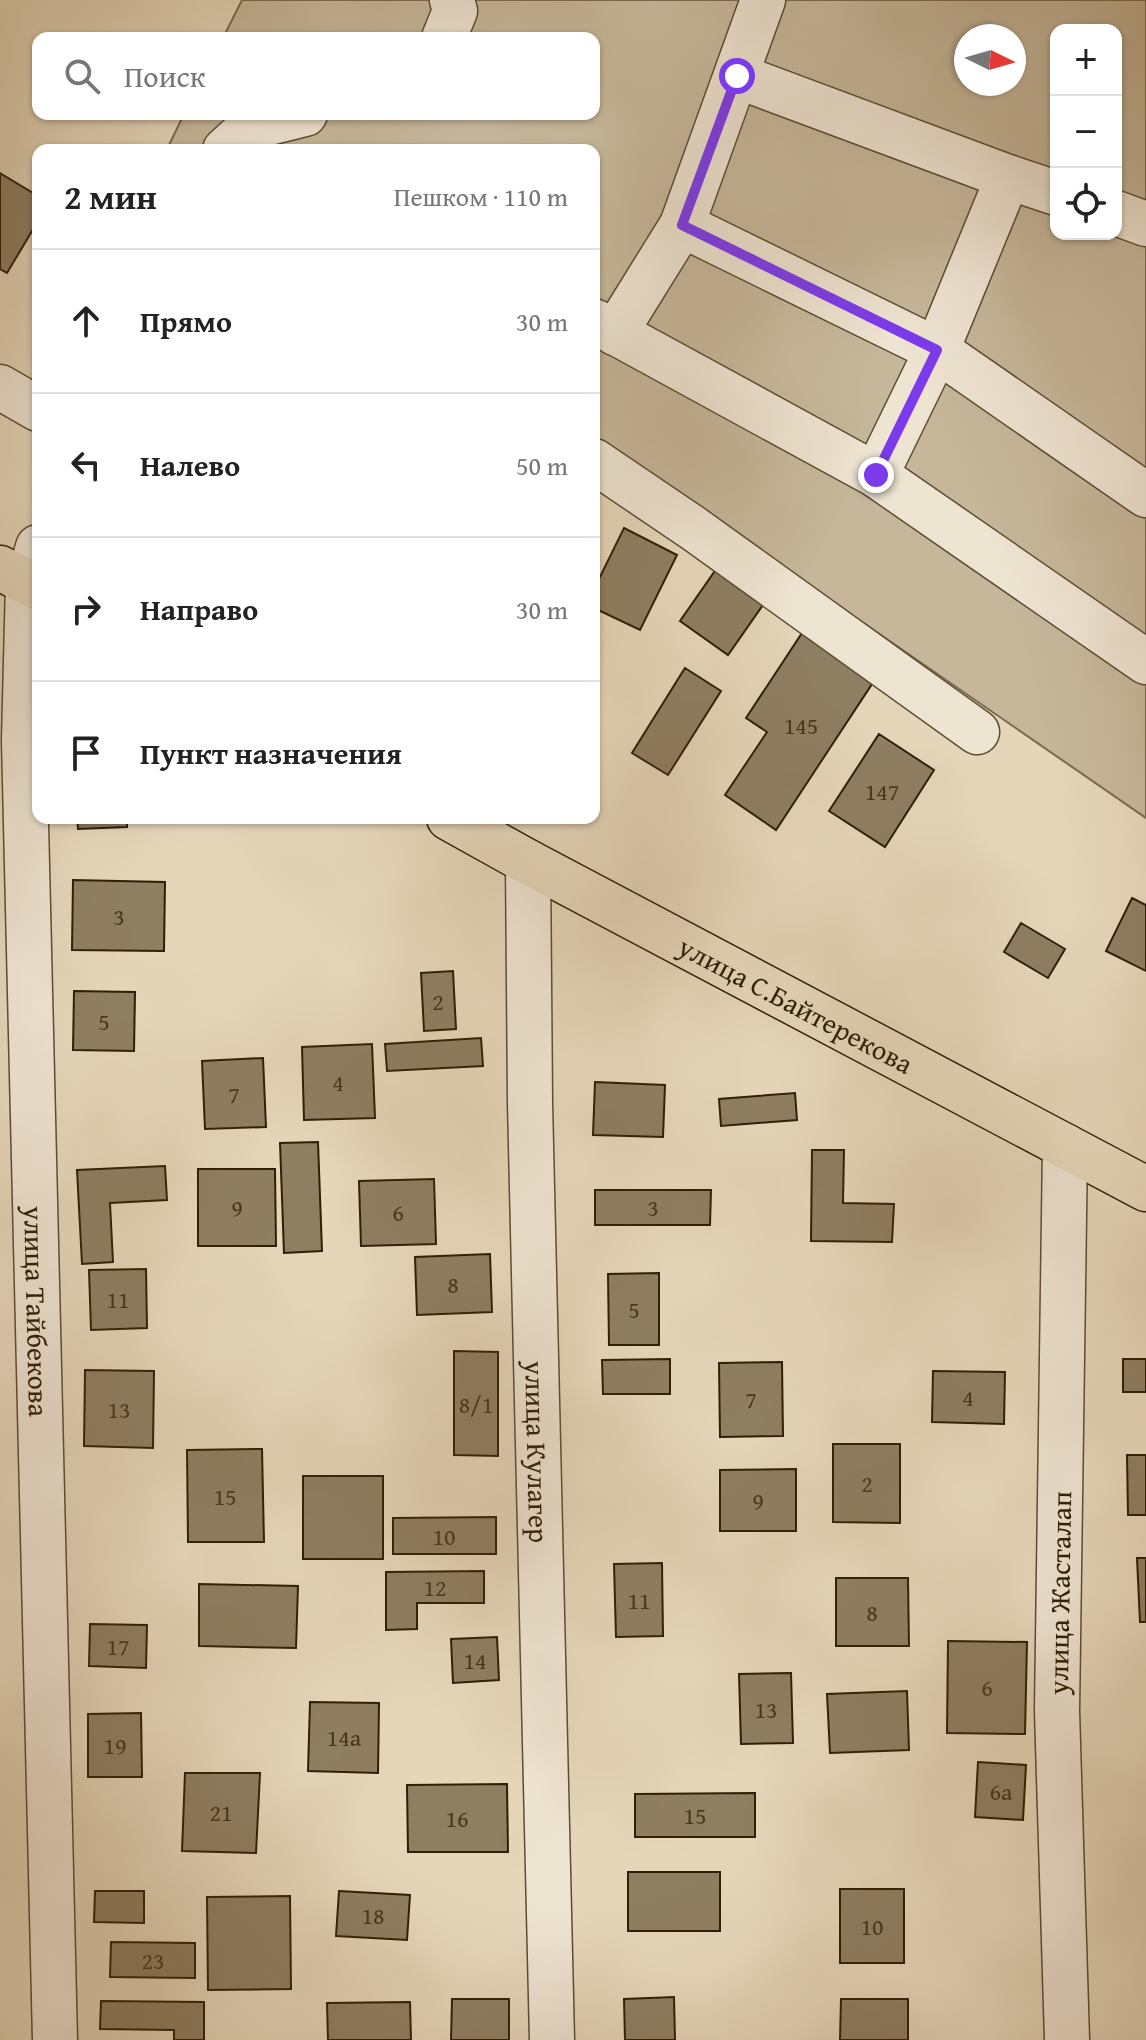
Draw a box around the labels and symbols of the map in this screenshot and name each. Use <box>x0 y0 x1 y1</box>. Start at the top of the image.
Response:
north arrow <box>954 24 1026 96</box>
route start <box>719 58 755 94</box>
route end <box>858 457 894 493</box>
house number: 145 <box>784 708 818 743</box>
house number: 147 <box>865 774 899 809</box>
house number: 3 <box>113 899 125 934</box>
street label: улица С.Байтерекова <box>671 924 922 1083</box>
house number: 2 <box>432 984 444 1019</box>
house number: 5 <box>98 1004 110 1039</box>
house number: 4 <box>332 1065 344 1100</box>
house number: 7 <box>228 1077 240 1112</box>
house number: 9 <box>231 1190 243 1225</box>
house number: 3 <box>647 1190 659 1225</box>
house number: 6 <box>392 1195 404 1230</box>
street label: улица Тайбекова <box>15 1204 61 1418</box>
house number: 8 <box>447 1267 459 1302</box>
house number: 11 <box>106 1282 130 1317</box>
house number: 5 <box>628 1292 640 1327</box>
street label: улица Кулагер <box>516 1359 561 1543</box>
house number: 4 <box>962 1380 974 1415</box>
house number: 7 <box>745 1382 757 1417</box>
house number: 8/1 <box>459 1387 493 1422</box>
house number: 13 <box>107 1392 131 1427</box>
house number: 2 <box>861 1466 873 1501</box>
house number: 15 <box>213 1479 237 1514</box>
house number: 9 <box>752 1483 764 1518</box>
street label: улица Жасталап <box>1037 1491 1081 1696</box>
house number: 10 <box>432 1519 456 1554</box>
house number: 12 <box>423 1570 447 1605</box>
house number: 11 <box>627 1583 651 1618</box>
house number: 8 <box>866 1595 878 1630</box>
house number: 17 <box>106 1629 130 1664</box>
house number: 14 <box>463 1643 487 1678</box>
house number: 6 <box>981 1670 993 1705</box>
house number: 13 <box>754 1692 778 1727</box>
house number: 14а <box>327 1720 362 1755</box>
house number: 19 <box>103 1728 127 1763</box>
house number: 6а <box>990 1774 1013 1809</box>
house number: 21 <box>209 1795 233 1830</box>
house number: 15 <box>683 1798 707 1833</box>
house number: 16 <box>445 1801 469 1836</box>
house number: 18 <box>361 1898 385 1933</box>
house number: 10 <box>860 1909 884 1944</box>
house number: 23 <box>141 1943 165 1978</box>

